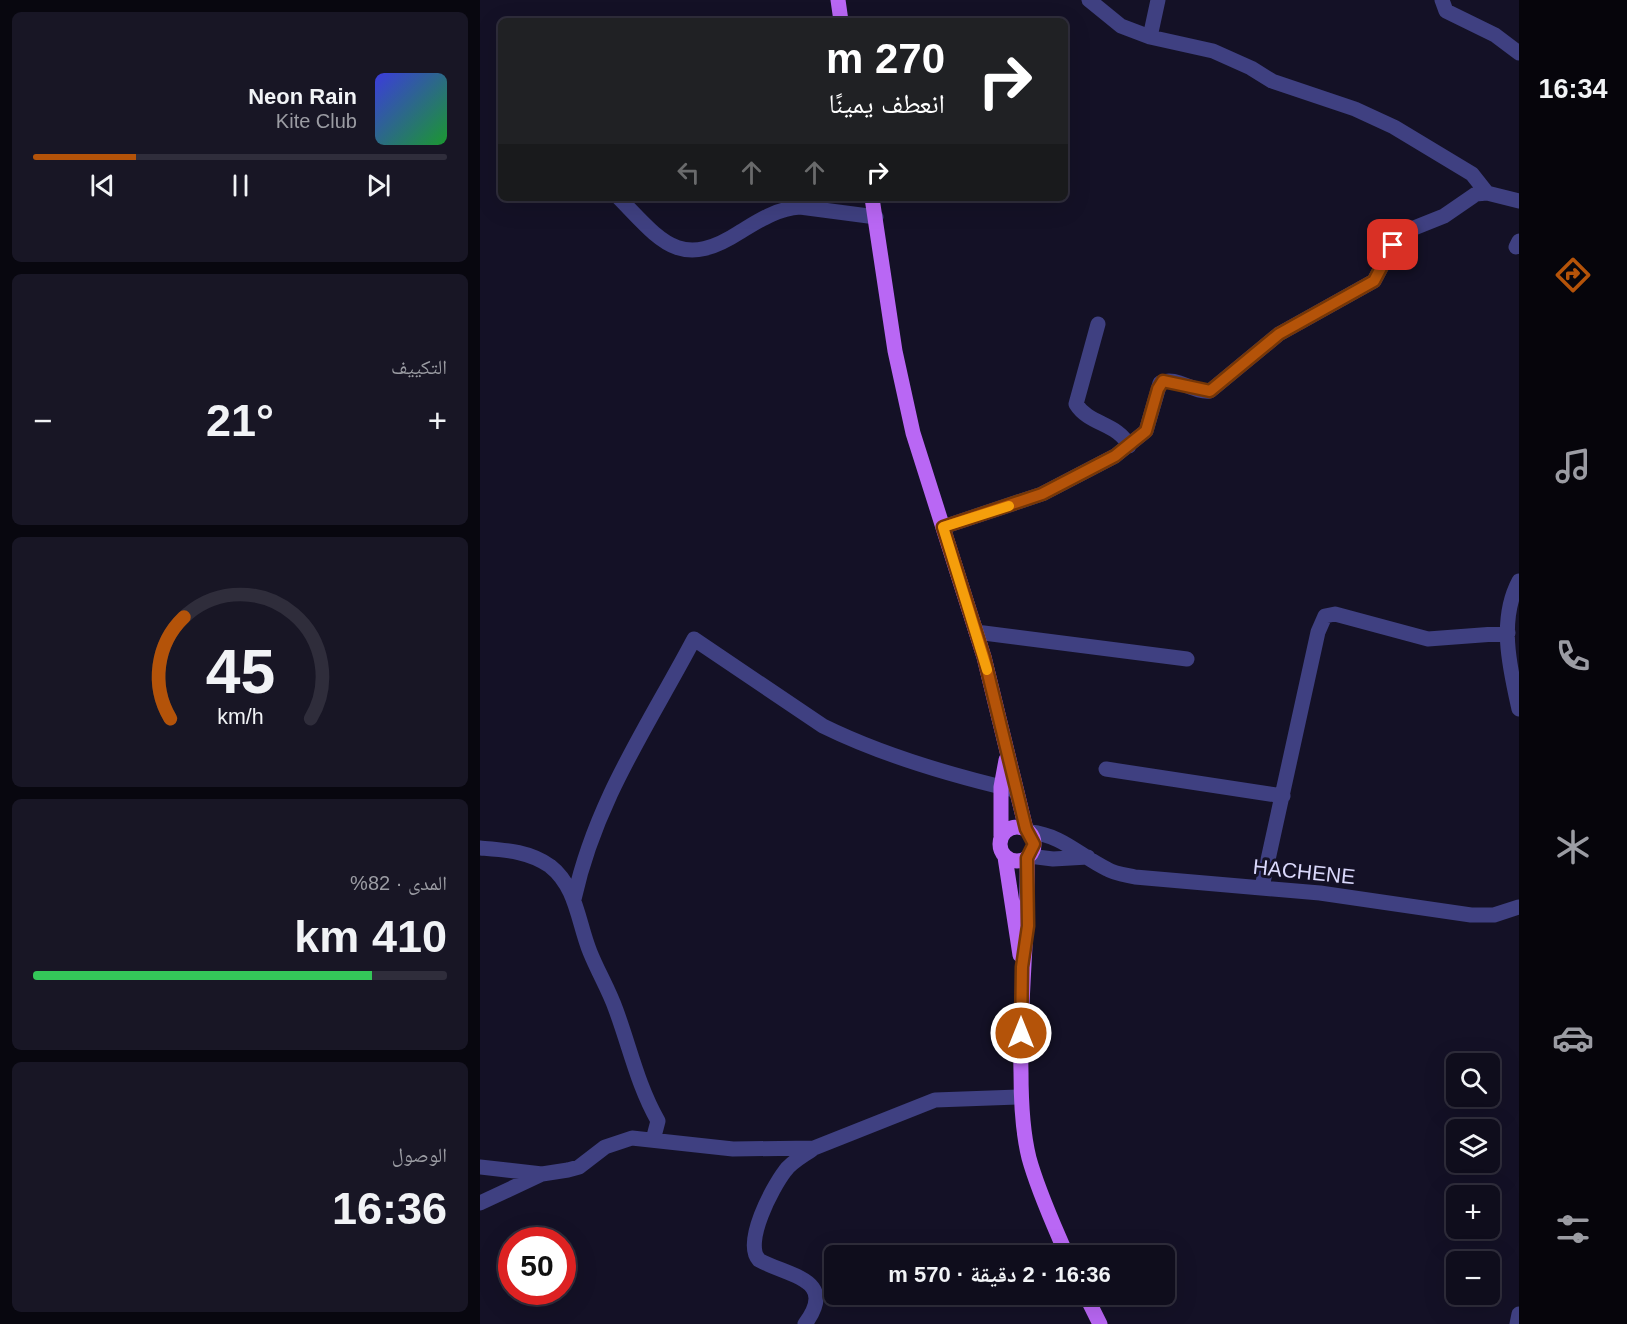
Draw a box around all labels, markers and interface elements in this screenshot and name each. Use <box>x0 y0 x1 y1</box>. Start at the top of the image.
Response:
text: 270 m <box>826 35 945 82</box>
icon: right <box>966 42 1044 120</box>
text: 16:34 <box>1538 74 1608 104</box>
text: Neon Rain <box>248 84 357 109</box>
text: انعطف يمينًا <box>829 89 945 119</box>
text: Kite Club <box>276 110 357 132</box>
icon: left <box>672 156 705 189</box>
icon: ahead <box>735 156 768 189</box>
icon: ahead <box>798 156 831 189</box>
icon: right <box>861 156 894 189</box>
icon: previous <box>86 169 119 202</box>
icon: pause <box>224 169 257 202</box>
icon: next <box>362 169 395 202</box>
pin <box>1367 219 1418 270</box>
icon: arrive <box>1376 228 1409 261</box>
icon: directions <box>1552 254 1594 296</box>
text: التكييف <box>391 356 447 378</box>
text: 21° <box>206 395 274 446</box>
text: − <box>33 402 52 439</box>
text: + <box>428 402 447 439</box>
icon: music <box>1552 445 1594 487</box>
icon: phone <box>1552 635 1594 677</box>
text: 45 <box>205 637 275 706</box>
text: km/h <box>217 705 263 729</box>
icon: climate <box>1552 826 1594 868</box>
street label: HACHENE <box>1252 855 1356 888</box>
text: المدى · 82% <box>350 872 447 894</box>
text: 410 km <box>294 911 447 962</box>
position arrow <box>989 1001 1053 1065</box>
icon: car <box>1552 1017 1594 1059</box>
map controls <box>1446 1053 1500 1305</box>
button: search <box>1446 1053 1500 1107</box>
button: layers <box>1446 1119 1500 1173</box>
text: الوصول <box>392 1144 447 1166</box>
text: 16:36 <box>332 1183 447 1234</box>
button: + <box>1446 1185 1500 1239</box>
icon: filters <box>1552 1208 1594 1250</box>
speed limit sign: 50 <box>498 1227 576 1305</box>
button: − <box>1446 1251 1500 1305</box>
text: 16:36 · 2 دقيقة · 570 m <box>888 1262 1111 1287</box>

